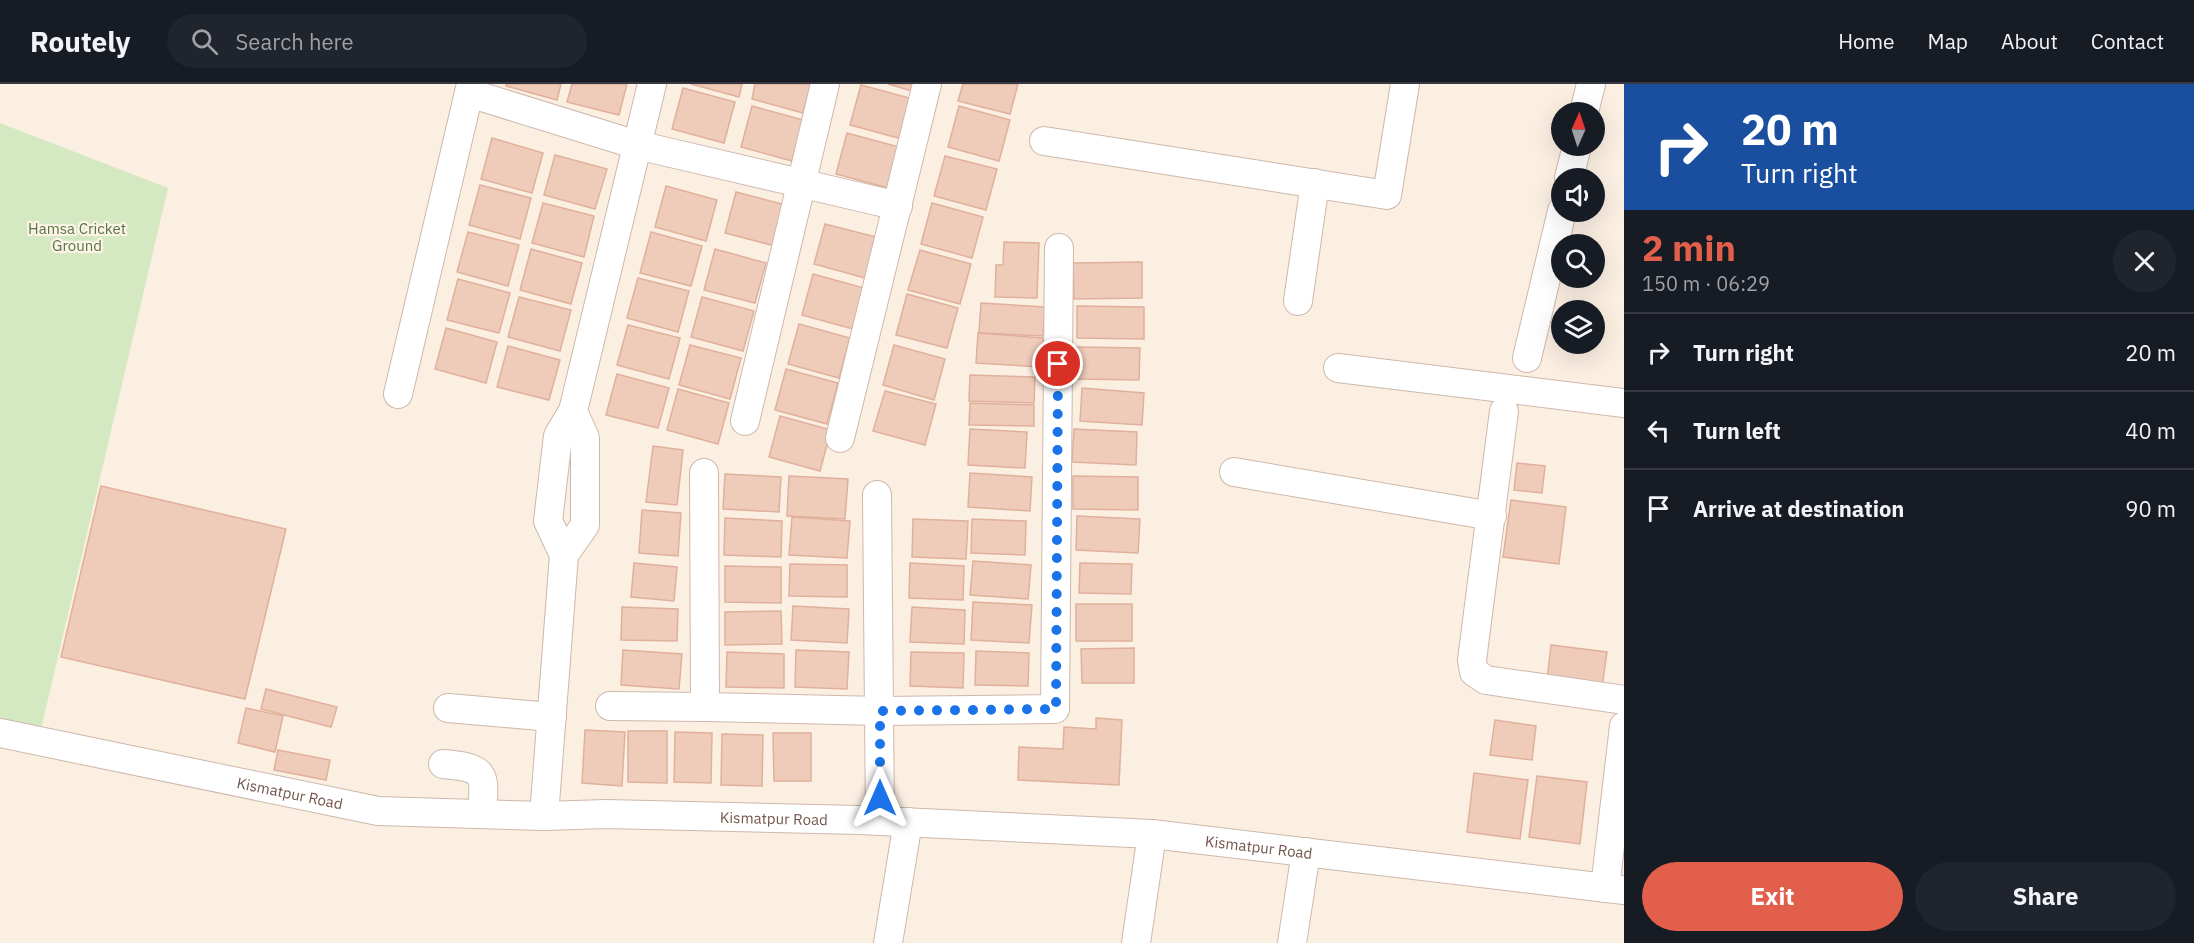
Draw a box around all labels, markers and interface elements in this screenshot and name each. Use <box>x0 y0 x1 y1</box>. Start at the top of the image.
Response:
search box <box>167 14 587 68</box>
text: Routely <box>30 23 131 60</box>
icon: search <box>188 25 221 58</box>
text: Search here <box>236 27 354 56</box>
text: Home <box>1838 27 1895 55</box>
text: Map <box>1928 27 1968 55</box>
text: About <box>2001 27 2058 55</box>
text: Contact <box>2091 27 2164 55</box>
north arrow <box>1551 102 1605 156</box>
map controls <box>1551 102 1605 354</box>
text: 20 m <box>1741 102 1839 157</box>
icon: right <box>1642 108 1720 186</box>
text: Turn right <box>1741 155 1858 190</box>
button: sound <box>1551 168 1605 222</box>
park label: Hamsa Cricket Ground <box>28 219 126 255</box>
text: 2 min <box>1642 224 1736 271</box>
button: close <box>2113 230 2176 293</box>
button: search <box>1551 234 1605 288</box>
text: 150 m · 06:29 <box>1642 270 1770 297</box>
button: layers <box>1551 300 1605 354</box>
icon: right <box>1642 336 1675 369</box>
pin <box>1032 338 1083 389</box>
text: Turn right <box>1693 338 1794 367</box>
text: 20 m <box>2125 338 2176 367</box>
icon: arrive <box>1041 347 1074 380</box>
icon: left <box>1642 414 1675 447</box>
text: Turn left <box>1693 416 1781 445</box>
text: 40 m <box>2125 416 2176 445</box>
icon: arrive <box>1642 492 1675 525</box>
text: Arrive at destination <box>1693 494 1904 523</box>
text: 90 m <box>2125 494 2176 523</box>
position arrow <box>848 766 912 830</box>
street label: Kismatpur Road <box>235 773 345 813</box>
street label: Kismatpur Road <box>720 807 828 829</box>
street label: Kismatpur Road <box>1204 831 1313 862</box>
button: Exit <box>1642 862 1903 931</box>
button: Share <box>1915 862 2176 931</box>

